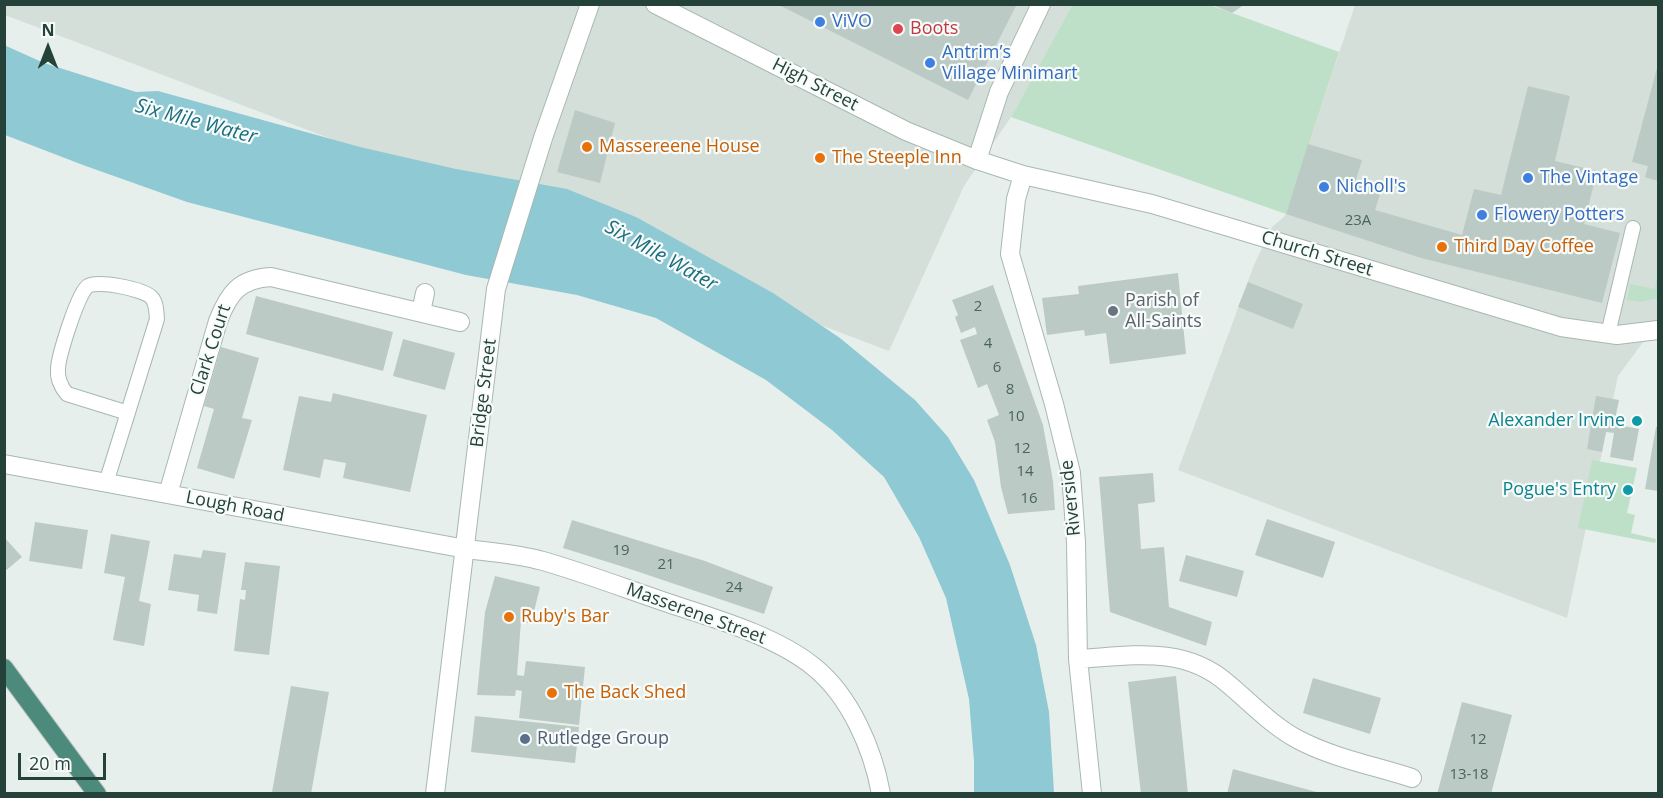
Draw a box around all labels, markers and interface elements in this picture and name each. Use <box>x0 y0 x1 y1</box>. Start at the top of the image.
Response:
place label: ViVO <box>832 11 872 33</box>
marker: ViVO <box>813 15 827 29</box>
north arrow <box>18 18 78 78</box>
place label: Boots <box>910 18 958 40</box>
text: N <box>41 19 55 41</box>
marker: Boots <box>891 22 905 36</box>
place label: Antrim’s Village Minimart <box>942 42 1078 84</box>
street label: High Street <box>768 54 862 116</box>
marker: Antrim’s Village Minimart <box>923 56 937 70</box>
water label: Six Mile Water <box>133 94 259 150</box>
place label: Massereene House <box>599 136 760 158</box>
marker: Massereene House <box>580 140 594 154</box>
place label: The Steeple Inn <box>832 147 962 169</box>
marker: The Steeple Inn <box>813 151 827 165</box>
place label: The Vintage <box>1540 167 1638 189</box>
marker: The Vintage <box>1521 171 1535 185</box>
place label: Nicholl's <box>1336 176 1406 198</box>
marker: Nicholl's <box>1317 180 1331 194</box>
place label: Flowery Potters <box>1494 204 1624 226</box>
marker: Flowery Potters <box>1475 208 1489 222</box>
house number: 23A <box>1345 212 1371 230</box>
water label: Six Mile Water <box>601 215 721 297</box>
street label: Church Street <box>1259 227 1375 281</box>
place label: Third Day Coffee <box>1454 236 1594 258</box>
marker: Third Day Coffee <box>1435 240 1449 254</box>
place label: Parish of All-Saints <box>1125 290 1202 332</box>
house number: 2 <box>974 298 982 316</box>
street label: Clark Court <box>186 302 236 398</box>
marker: Parish of All-Saints <box>1106 304 1120 318</box>
house number: 4 <box>984 335 992 353</box>
street label: Bridge Street <box>467 337 501 449</box>
house number: 6 <box>993 359 1001 377</box>
house number: 8 <box>1006 381 1014 399</box>
house number: 10 <box>1007 408 1025 426</box>
place label: Alexander Irvine <box>1488 410 1625 432</box>
marker: Alexander Irvine <box>1630 414 1644 428</box>
house number: 12 <box>1013 440 1031 458</box>
street label: Riverside <box>1056 459 1086 537</box>
house number: 14 <box>1016 463 1034 481</box>
place label: Pogue's Entry <box>1502 479 1616 501</box>
marker: Pogue's Entry <box>1621 483 1635 497</box>
street label: Lough Road <box>184 487 286 527</box>
house number: 16 <box>1020 490 1038 508</box>
house number: 19 <box>612 542 630 560</box>
house number: 21 <box>657 556 675 574</box>
street label: Masserene Street <box>623 579 769 649</box>
house number: 24 <box>725 579 743 597</box>
place label: Ruby's Bar <box>521 606 609 628</box>
marker: Ruby's Bar <box>502 610 516 624</box>
place label: The Back Shed <box>564 682 686 704</box>
marker: The Back Shed <box>545 686 559 700</box>
place label: Rutledge Group <box>537 728 669 750</box>
house number: 12 <box>1469 731 1487 749</box>
marker: Rutledge Group <box>518 732 532 746</box>
scale bar <box>21 741 110 779</box>
text: 20 m <box>29 751 71 775</box>
house number: 13-18 <box>1449 766 1489 784</box>

